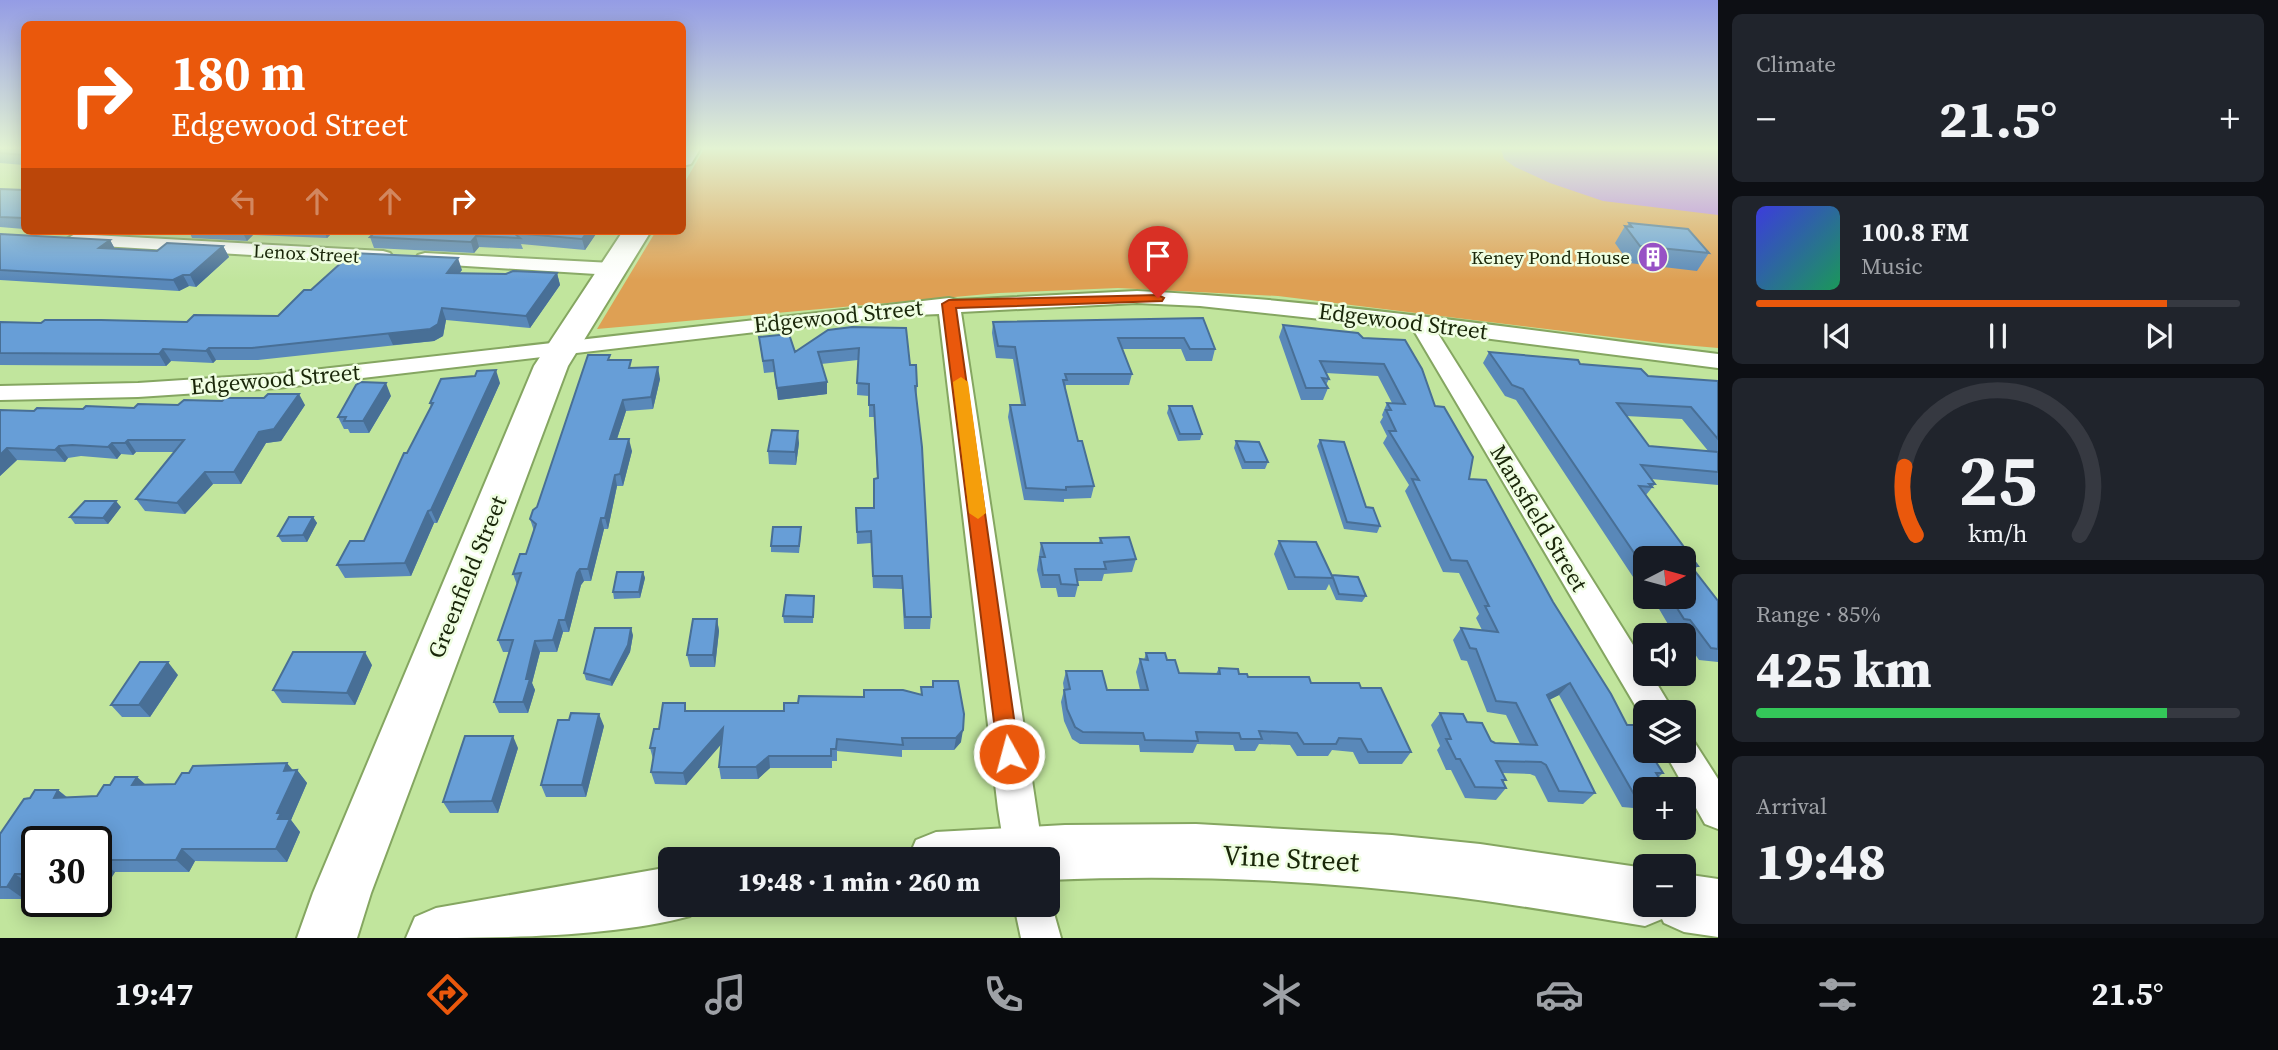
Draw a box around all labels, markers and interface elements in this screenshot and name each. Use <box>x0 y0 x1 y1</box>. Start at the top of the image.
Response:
text: 180 m <box>171 39 306 106</box>
text: Climate <box>1756 48 1836 80</box>
icon: right <box>56 49 147 140</box>
text: 21.5° <box>1939 83 2057 154</box>
text: − <box>1756 93 1776 145</box>
text: + <box>2220 93 2240 145</box>
text: Edgewood Street <box>171 103 408 147</box>
icon: left <box>225 182 263 220</box>
icon: ahead <box>298 182 336 220</box>
icon: ahead <box>371 182 409 220</box>
icon: right <box>444 182 482 220</box>
text: 100.8 FM <box>1861 214 1969 250</box>
pin <box>1128 226 1188 298</box>
street label: Lenox Street <box>252 237 360 269</box>
icon: arrive <box>1139 237 1177 275</box>
building icon: Keney Pond House <box>1636 240 1670 274</box>
place label: Keney Pond House <box>1471 244 1630 270</box>
text: Music <box>1861 250 1923 282</box>
street label: Edgewood Street <box>752 291 925 341</box>
street label: Edgewood Street <box>1317 295 1490 347</box>
icon: previous <box>1818 317 1856 355</box>
icon: pause <box>1979 317 2017 355</box>
icon: next <box>2140 317 2178 355</box>
street label: Edgewood Street <box>189 356 362 402</box>
text: 25 <box>1959 430 2037 529</box>
street label: Mansfield Street <box>1483 439 1596 598</box>
street label: Greenfield Street <box>420 490 514 663</box>
text: km/h <box>1968 516 2028 550</box>
north arrow <box>1633 546 1696 609</box>
map controls <box>1633 546 1696 917</box>
text: Range · 85% <box>1756 598 1881 630</box>
button: sound <box>1633 623 1696 686</box>
text: 425 km <box>1756 633 1932 704</box>
button: layers <box>1633 700 1696 763</box>
position arrow <box>972 717 1046 791</box>
button: + <box>1633 777 1696 840</box>
text: Arrival <box>1756 790 1827 822</box>
text: 19:48 <box>1756 825 1886 896</box>
speed limit sign: 30 <box>21 826 112 917</box>
street label: Vine Street <box>1222 835 1361 881</box>
button: − <box>1633 854 1696 917</box>
text: 19:48 · 1 min · 260 m <box>738 864 980 900</box>
icon: directions <box>423 970 472 1019</box>
icon: music <box>701 970 750 1019</box>
icon: phone <box>979 970 1028 1019</box>
icon: climate <box>1257 970 1306 1019</box>
icon: car <box>1535 970 1584 1019</box>
icon: filters <box>1813 970 1862 1019</box>
text: 19:47 <box>115 972 194 1016</box>
text: 21.5° <box>2091 972 2163 1016</box>

